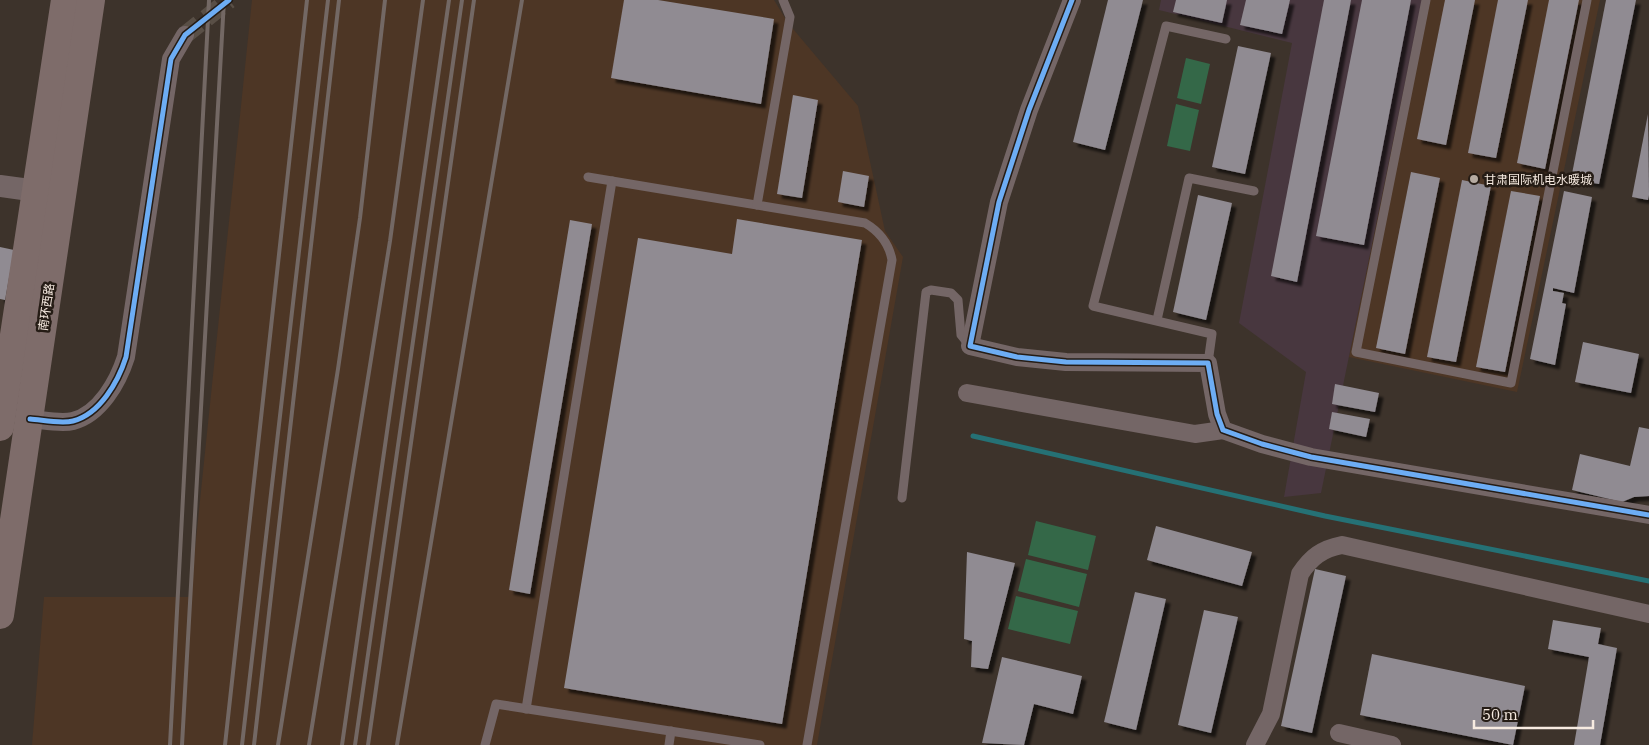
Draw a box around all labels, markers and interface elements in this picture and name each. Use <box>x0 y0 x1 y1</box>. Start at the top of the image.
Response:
place label: 甘肃国际机电水暖城 <box>1484 172 1592 187</box>
marker: 甘肃国际机电水暖城 <box>1468 173 1480 185</box>
street label: 南环西路 <box>35 282 57 332</box>
scale bar <box>1474 698 1593 730</box>
text: 50 m <box>1482 705 1518 724</box>

